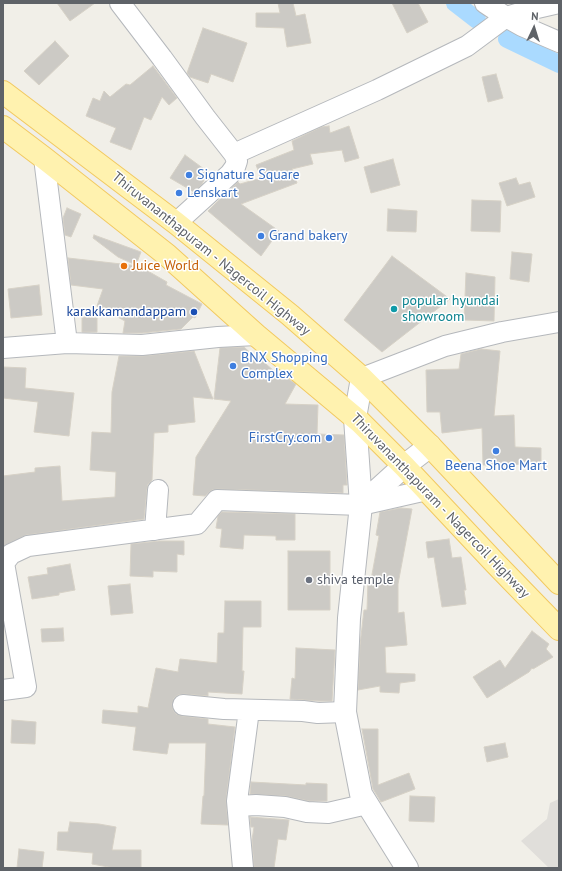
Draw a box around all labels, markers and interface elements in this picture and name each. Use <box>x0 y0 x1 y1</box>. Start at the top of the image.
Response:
north arrow <box>514 8 554 48</box>
text: N <box>531 9 539 23</box>
place label: Signature Square <box>197 167 300 183</box>
street label: Thiruvananthapuram - Nagercoil Highway <box>108 169 314 339</box>
marker: Signature Square <box>184 170 194 180</box>
place label: Lenskart <box>187 185 238 201</box>
marker: Lenskart <box>174 188 184 198</box>
place label: Grand bakery <box>269 228 348 244</box>
marker: Grand bakery <box>256 231 266 241</box>
place label: Juice World <box>132 258 199 274</box>
marker: Juice World <box>119 261 129 271</box>
place label: popular hyundai showroom <box>402 293 499 326</box>
place label: karakkamandappam <box>66 304 186 320</box>
marker: popular hyundai showroom <box>389 304 399 314</box>
marker: karakkamandappam <box>189 307 199 317</box>
place label: BNX Shopping Complex <box>241 350 328 382</box>
marker: BNX Shopping Complex <box>228 361 238 371</box>
street label: Thiruvananthapuram - Nagercoil Highway <box>347 410 533 602</box>
place label: FirstCry.com <box>249 430 321 446</box>
marker: FirstCry.com <box>324 433 334 443</box>
marker: Beena Shoe Mart <box>491 446 501 456</box>
place label: Beena Shoe Mart <box>445 458 547 474</box>
place label: shiva temple <box>317 572 394 588</box>
marker: shiva temple <box>304 575 314 585</box>

